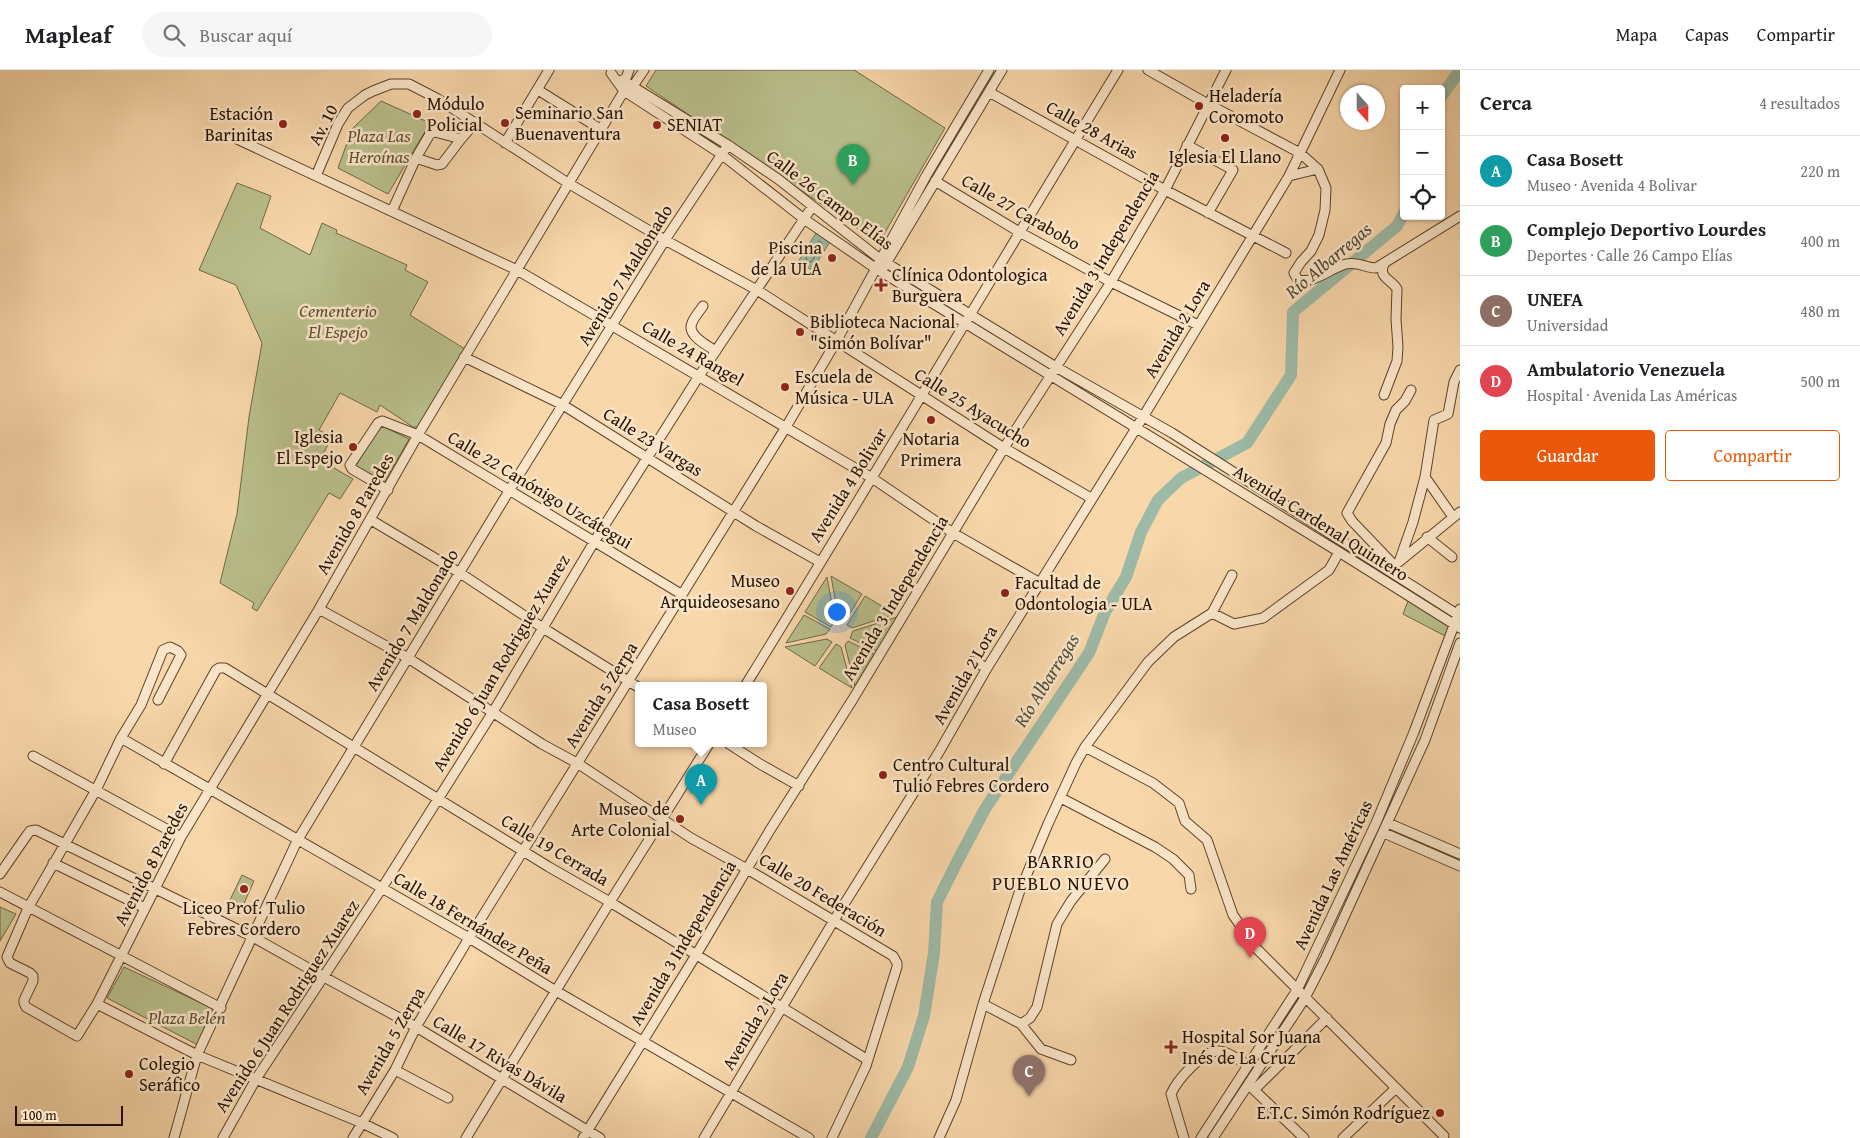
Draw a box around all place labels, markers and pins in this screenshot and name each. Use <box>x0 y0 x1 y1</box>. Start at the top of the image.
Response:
place label: Heladería Coromoto <box>1209 82 1284 130</box>
place label: Módulo Policial <box>427 90 485 138</box>
place label: Seminario San Buenaventura <box>515 99 624 147</box>
place label: Estación Barinitas <box>205 100 273 148</box>
marker: Heladería Coromoto <box>1193 100 1205 112</box>
marker: Módulo Policial <box>411 108 423 120</box>
place label: SENIAT <box>667 111 722 138</box>
marker: Seminario San Buenaventura <box>499 117 511 129</box>
marker: Estación Barinitas <box>277 118 289 130</box>
marker: SENIAT <box>651 119 663 131</box>
marker: Iglesia El Llano <box>1219 132 1231 144</box>
place label: Iglesia El Llano <box>1169 143 1281 170</box>
pin: B <box>837 144 869 185</box>
place label: Piscina de la ULA <box>751 234 822 282</box>
marker: Piscina de la ULA <box>826 252 838 264</box>
place label: Clínica Odontologica Burguera <box>892 261 1048 309</box>
marker: Clínica Odontologica Burguera <box>874 278 888 292</box>
place label: Biblioteca Nacional "Simón Bolívar" <box>810 308 955 356</box>
marker: Biblioteca Nacional "Simón Bolívar" <box>794 326 806 338</box>
place label: Escuela de Música - ULA <box>795 363 894 411</box>
marker: Escuela de Música - ULA <box>779 381 791 393</box>
marker: Notaria Primera <box>925 414 937 426</box>
place label: Iglesia El Espejo <box>276 423 343 471</box>
place label: Notaria Primera <box>900 425 962 473</box>
marker: Iglesia El Espejo <box>347 441 359 453</box>
place label: Museo Arquideosesano <box>660 567 780 615</box>
place label: Facultad de Odontologia - ULA <box>1015 569 1153 617</box>
marker: Museo Arquideosesano <box>784 585 796 597</box>
marker: Facultad de Odontologia - ULA <box>999 587 1011 599</box>
place label: Centro Cultural Tulio Febres Cordero <box>893 751 1049 799</box>
pin: A <box>685 764 717 805</box>
marker: Centro Cultural Tulio Febres Cordero <box>877 769 889 781</box>
place label: Museo de Arte Colonial <box>571 795 670 843</box>
marker: Museo de Arte Colonial <box>674 813 686 825</box>
marker: Liceo Prof. Tulio Febres Cordero <box>238 883 250 895</box>
place label: Liceo Prof. Tulio Febres Cordero <box>183 894 305 942</box>
pin: D <box>1234 917 1266 958</box>
place label: Hospital Sor Juana Inés de La Cruz <box>1182 1023 1321 1071</box>
marker: Hospital Sor Juana Inés de La Cruz <box>1164 1040 1178 1054</box>
place label: Colegio Seráfico <box>139 1050 200 1098</box>
pin: C <box>1013 1055 1045 1096</box>
marker: Colegio Seráfico <box>123 1068 135 1080</box>
place label: E.T.C. Simón Rodríguez <box>1257 1099 1430 1126</box>
marker: E.T.C. Simón Rodríguez <box>1434 1107 1446 1119</box>

